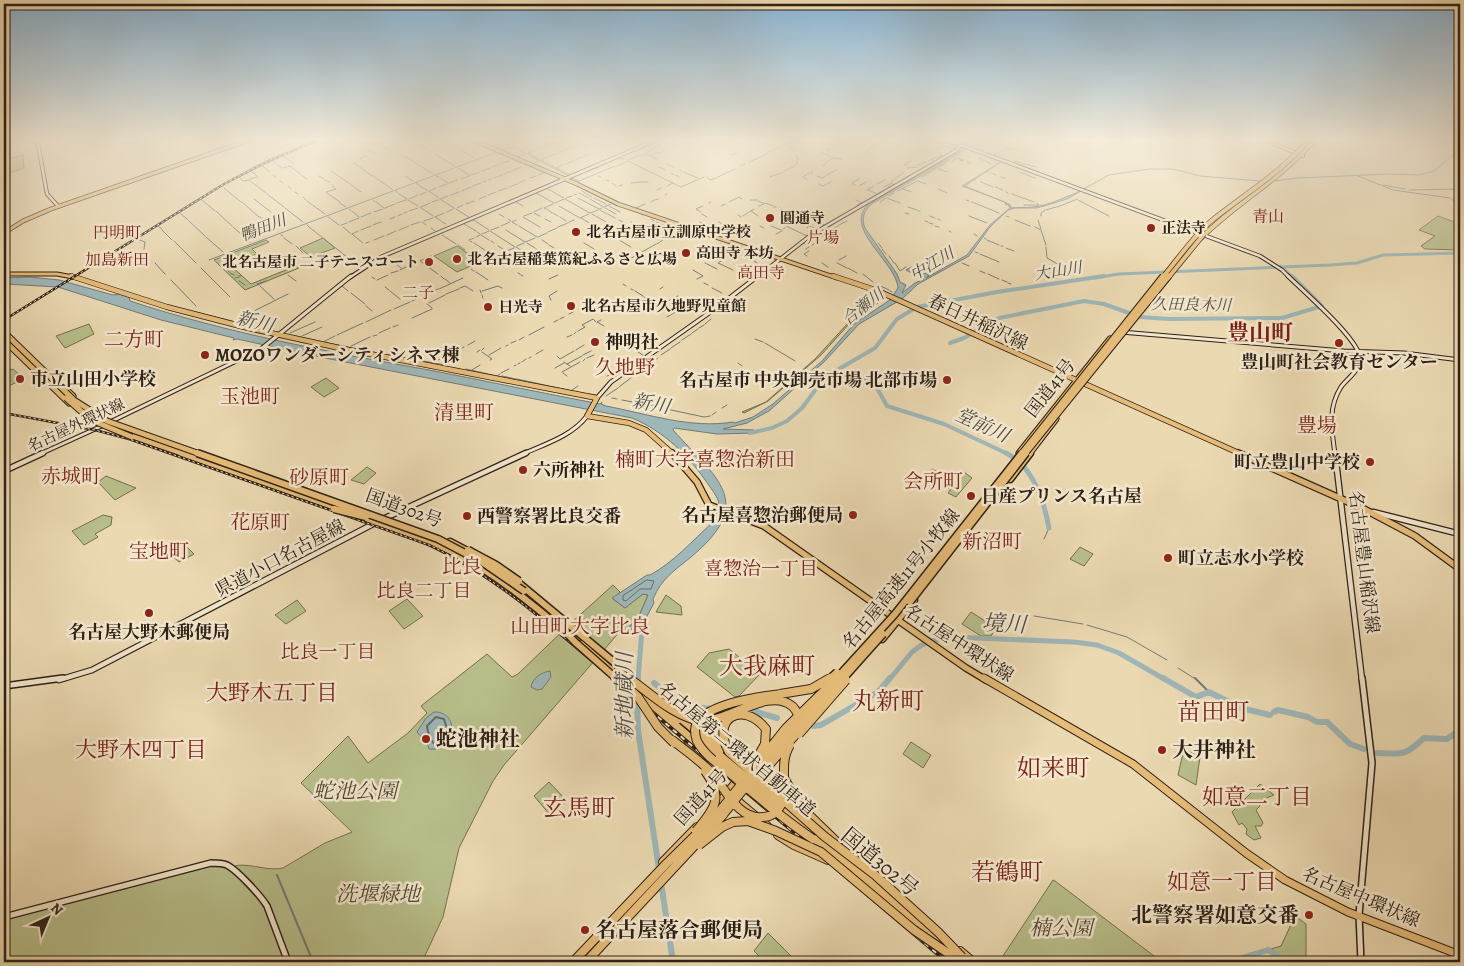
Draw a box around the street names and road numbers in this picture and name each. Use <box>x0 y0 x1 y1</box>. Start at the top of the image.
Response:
street label: 春日井稲沢線 <box>924 288 1032 356</box>
street label: 国道41号 <box>1020 354 1080 422</box>
street label: 名古屋外環状線 <box>24 394 128 456</box>
street label: 国道302号 <box>362 483 446 533</box>
street label: 名古屋豊山稲沢線 <box>1343 489 1385 635</box>
street label: 名古屋高速11号小牧線 <box>837 504 965 654</box>
street label: 県道小口名古屋線 <box>211 514 349 602</box>
street label: 名古屋中環状線 <box>900 599 1018 687</box>
street label: 名古屋第二環状自動車道 <box>653 676 821 822</box>
street label: 国道41号 <box>669 764 733 830</box>
street label: 国道302号 <box>835 821 925 903</box>
street label: 名古屋中環状線 <box>1298 861 1424 933</box>

